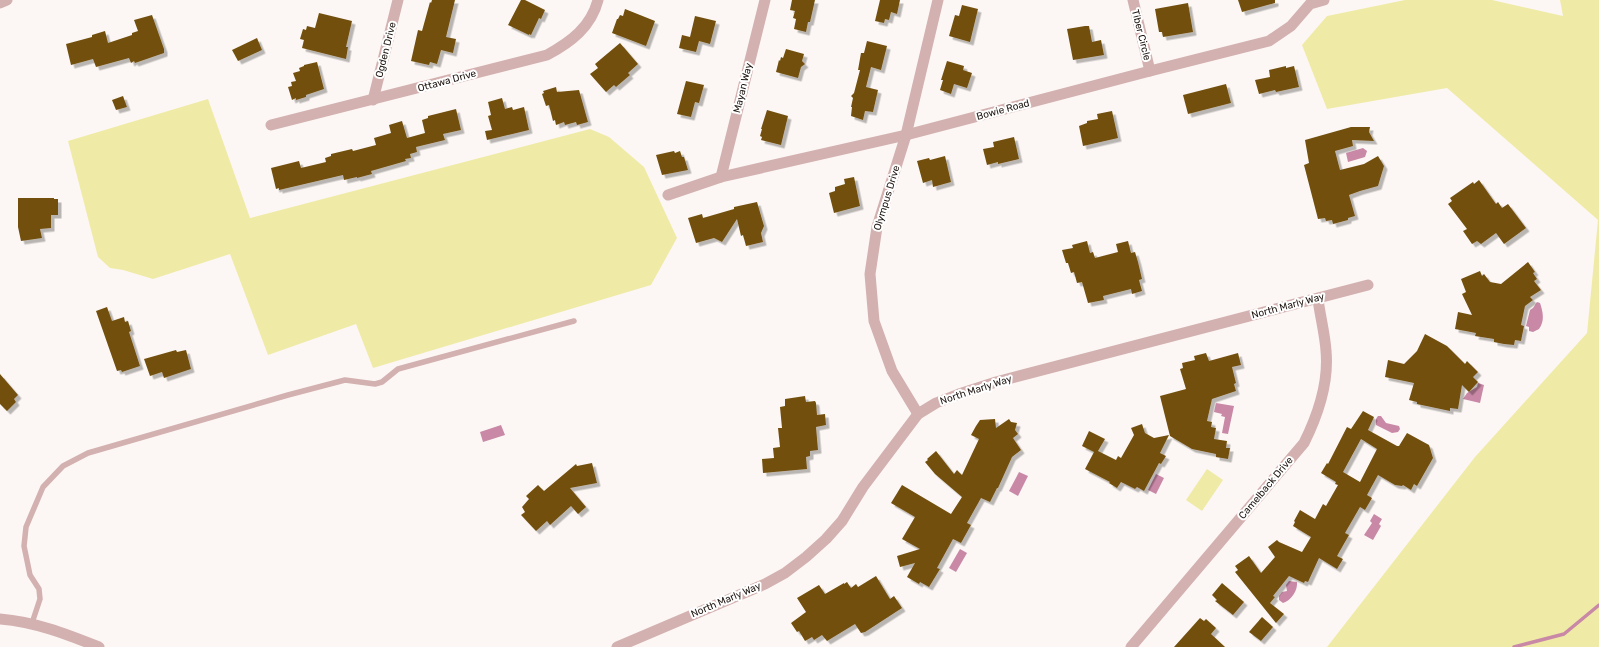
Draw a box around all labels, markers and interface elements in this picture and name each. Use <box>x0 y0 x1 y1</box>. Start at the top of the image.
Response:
street label: Tiber Circle <box>1129 8 1153 62</box>
street label: Ogden Drive <box>373 21 399 79</box>
street label: Mayan Way <box>731 61 755 114</box>
street label: Ottawa Drive <box>416 67 478 95</box>
street label: Bowie Road <box>975 97 1031 123</box>
street label: Olympus Drive <box>871 164 903 232</box>
street label: North Marly Way <box>1250 290 1326 321</box>
street label: North Marly Way <box>939 373 1014 407</box>
street label: Camelback Drive <box>1236 454 1296 522</box>
street label: North Marly Way <box>689 580 763 620</box>

